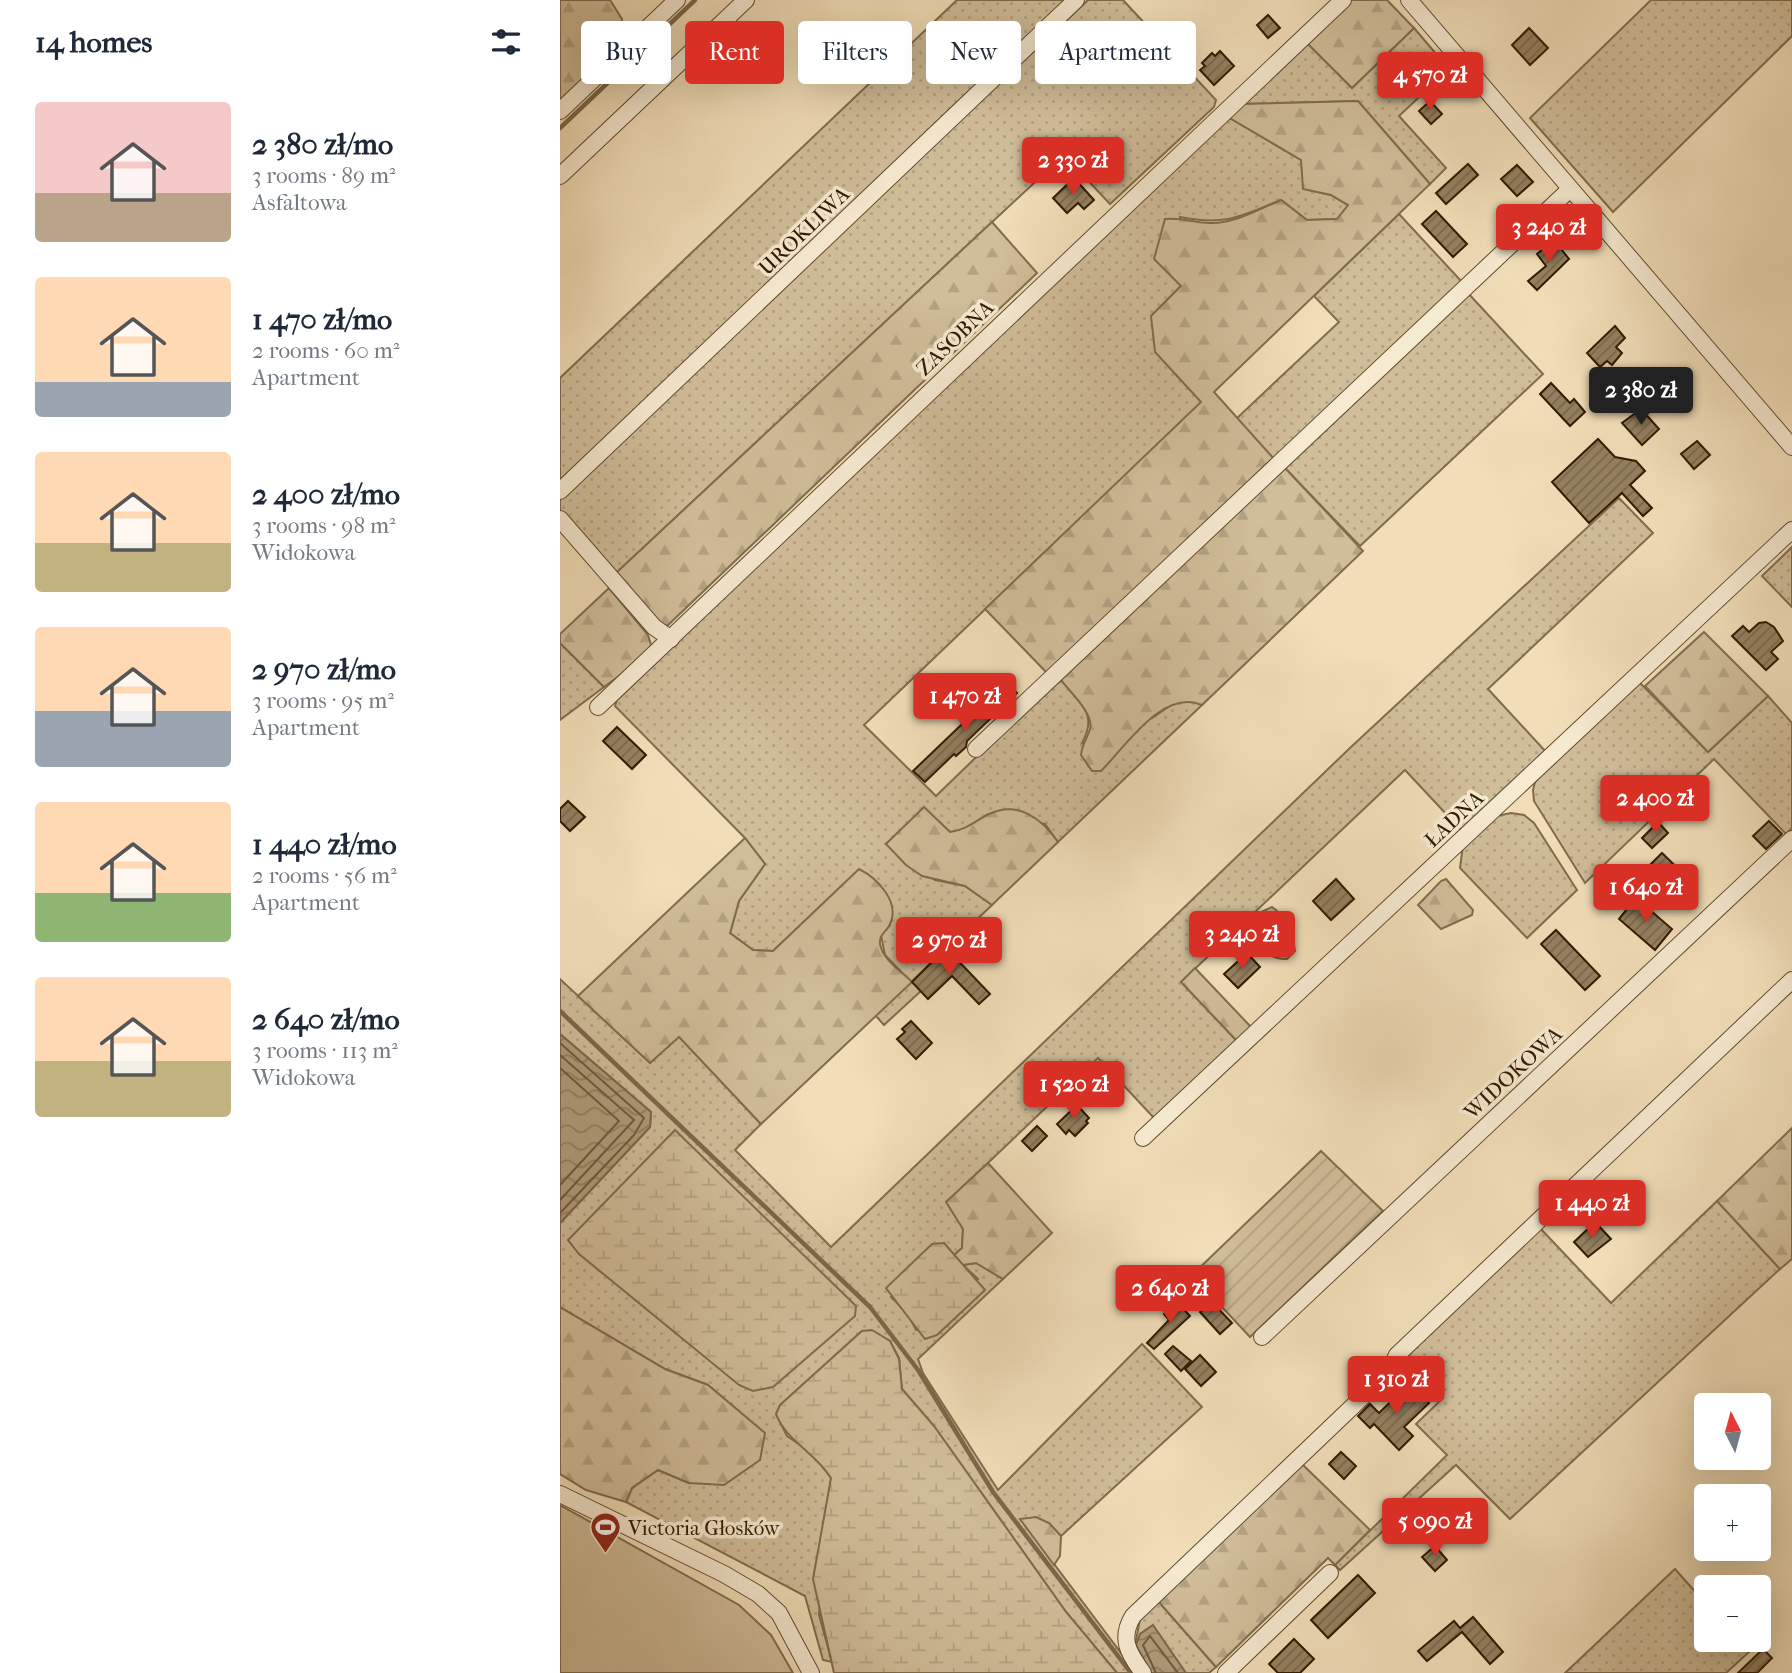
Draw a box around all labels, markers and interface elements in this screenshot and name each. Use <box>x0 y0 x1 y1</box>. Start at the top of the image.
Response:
chip: Buy <box>581 21 671 84</box>
chip: Rent <box>685 21 784 84</box>
chip: Filters <box>798 21 912 84</box>
chip: New <box>926 21 1021 84</box>
chip: Apartment <box>1035 21 1196 84</box>
icon: filters <box>487 23 525 61</box>
text: 14 homes <box>35 25 152 60</box>
pin: 4 570 zł <box>1358 52 1502 112</box>
text: 4 570 zł <box>1393 61 1467 88</box>
text: 2 380 zł/mo <box>252 127 393 162</box>
icon: home <box>91 130 175 214</box>
pin: 2 330 zł <box>1001 138 1145 197</box>
text: 2 330 zł <box>1038 146 1108 173</box>
text: 3 rooms · 89 m² <box>252 162 396 189</box>
street label: UROKLIWA <box>754 182 854 280</box>
text: Asfaltowa <box>252 189 347 216</box>
pin: 3 240 zł <box>1477 204 1621 264</box>
text: 3 240 zł <box>1512 213 1586 240</box>
street label: ZASOBNA <box>911 295 999 381</box>
text: 1 470 zł/mo <box>252 302 392 337</box>
icon: home <box>91 305 175 389</box>
text: 2 rooms · 60 m² <box>252 337 399 364</box>
text: Apartment <box>252 364 360 391</box>
pin: 2 380 zł <box>1569 368 1713 427</box>
text: 2 380 zł <box>1605 376 1677 403</box>
text: 2 400 zł/mo <box>252 477 400 512</box>
icon: home <box>91 480 175 564</box>
text: 3 rooms · 98 m² <box>252 512 396 539</box>
text: Widokowa <box>252 539 355 566</box>
text: 2 970 zł/mo <box>252 652 396 687</box>
icon: home <box>91 655 175 739</box>
pin: 1 470 zł <box>893 674 1037 733</box>
text: 1 470 zł <box>929 682 1001 709</box>
text: 3 rooms · 95 m² <box>252 687 394 714</box>
text: Apartment <box>252 714 360 741</box>
pin: 2 400 zł <box>1583 776 1727 835</box>
text: 2 400 zł <box>1616 784 1694 811</box>
street label: ŁADNA <box>1420 786 1489 852</box>
text: 1 440 zł/mo <box>252 827 397 862</box>
icon: home <box>91 830 175 914</box>
text: 2 rooms · 56 m² <box>252 862 397 889</box>
pin: 1 640 zł <box>1574 864 1718 924</box>
text: 1 640 zł <box>1609 873 1683 900</box>
text: Apartment <box>252 889 360 916</box>
pin: 3 240 zł <box>1170 912 1314 971</box>
pin: 2 970 zł <box>877 918 1021 977</box>
text: 3 240 zł <box>1205 920 1279 947</box>
text: 2 970 zł <box>912 926 986 953</box>
text: 2 640 zł/mo <box>252 1002 400 1037</box>
icon: home <box>91 1005 175 1089</box>
street label: WIDOKOWA <box>1459 1021 1567 1125</box>
text: 3 rooms · 113 m² <box>252 1037 398 1064</box>
pin: 1 520 zł <box>1002 1062 1146 1121</box>
text: Widokowa <box>252 1064 355 1091</box>
text: 1 520 zł <box>1039 1070 1109 1097</box>
pin: 1 440 zł <box>1520 1180 1664 1240</box>
text: 1 440 zł <box>1555 1189 1629 1216</box>
pin: 2 640 zł <box>1098 1266 1242 1325</box>
text: 2 640 zł <box>1132 1274 1208 1301</box>
pin: 1 310 zł <box>1324 1356 1468 1416</box>
text: 1 310 zł <box>1364 1365 1428 1392</box>
north arrow <box>1694 1393 1771 1470</box>
map controls <box>1694 1393 1771 1652</box>
button: + <box>1694 1484 1771 1561</box>
pin: 5 090 zł <box>1363 1498 1507 1558</box>
text: 5 090 zł <box>1398 1507 1472 1534</box>
sports icon: Victoria Głosków <box>588 1511 622 1555</box>
place label: Victoria Głosków <box>627 1516 781 1540</box>
button: − <box>1694 1575 1771 1652</box>

